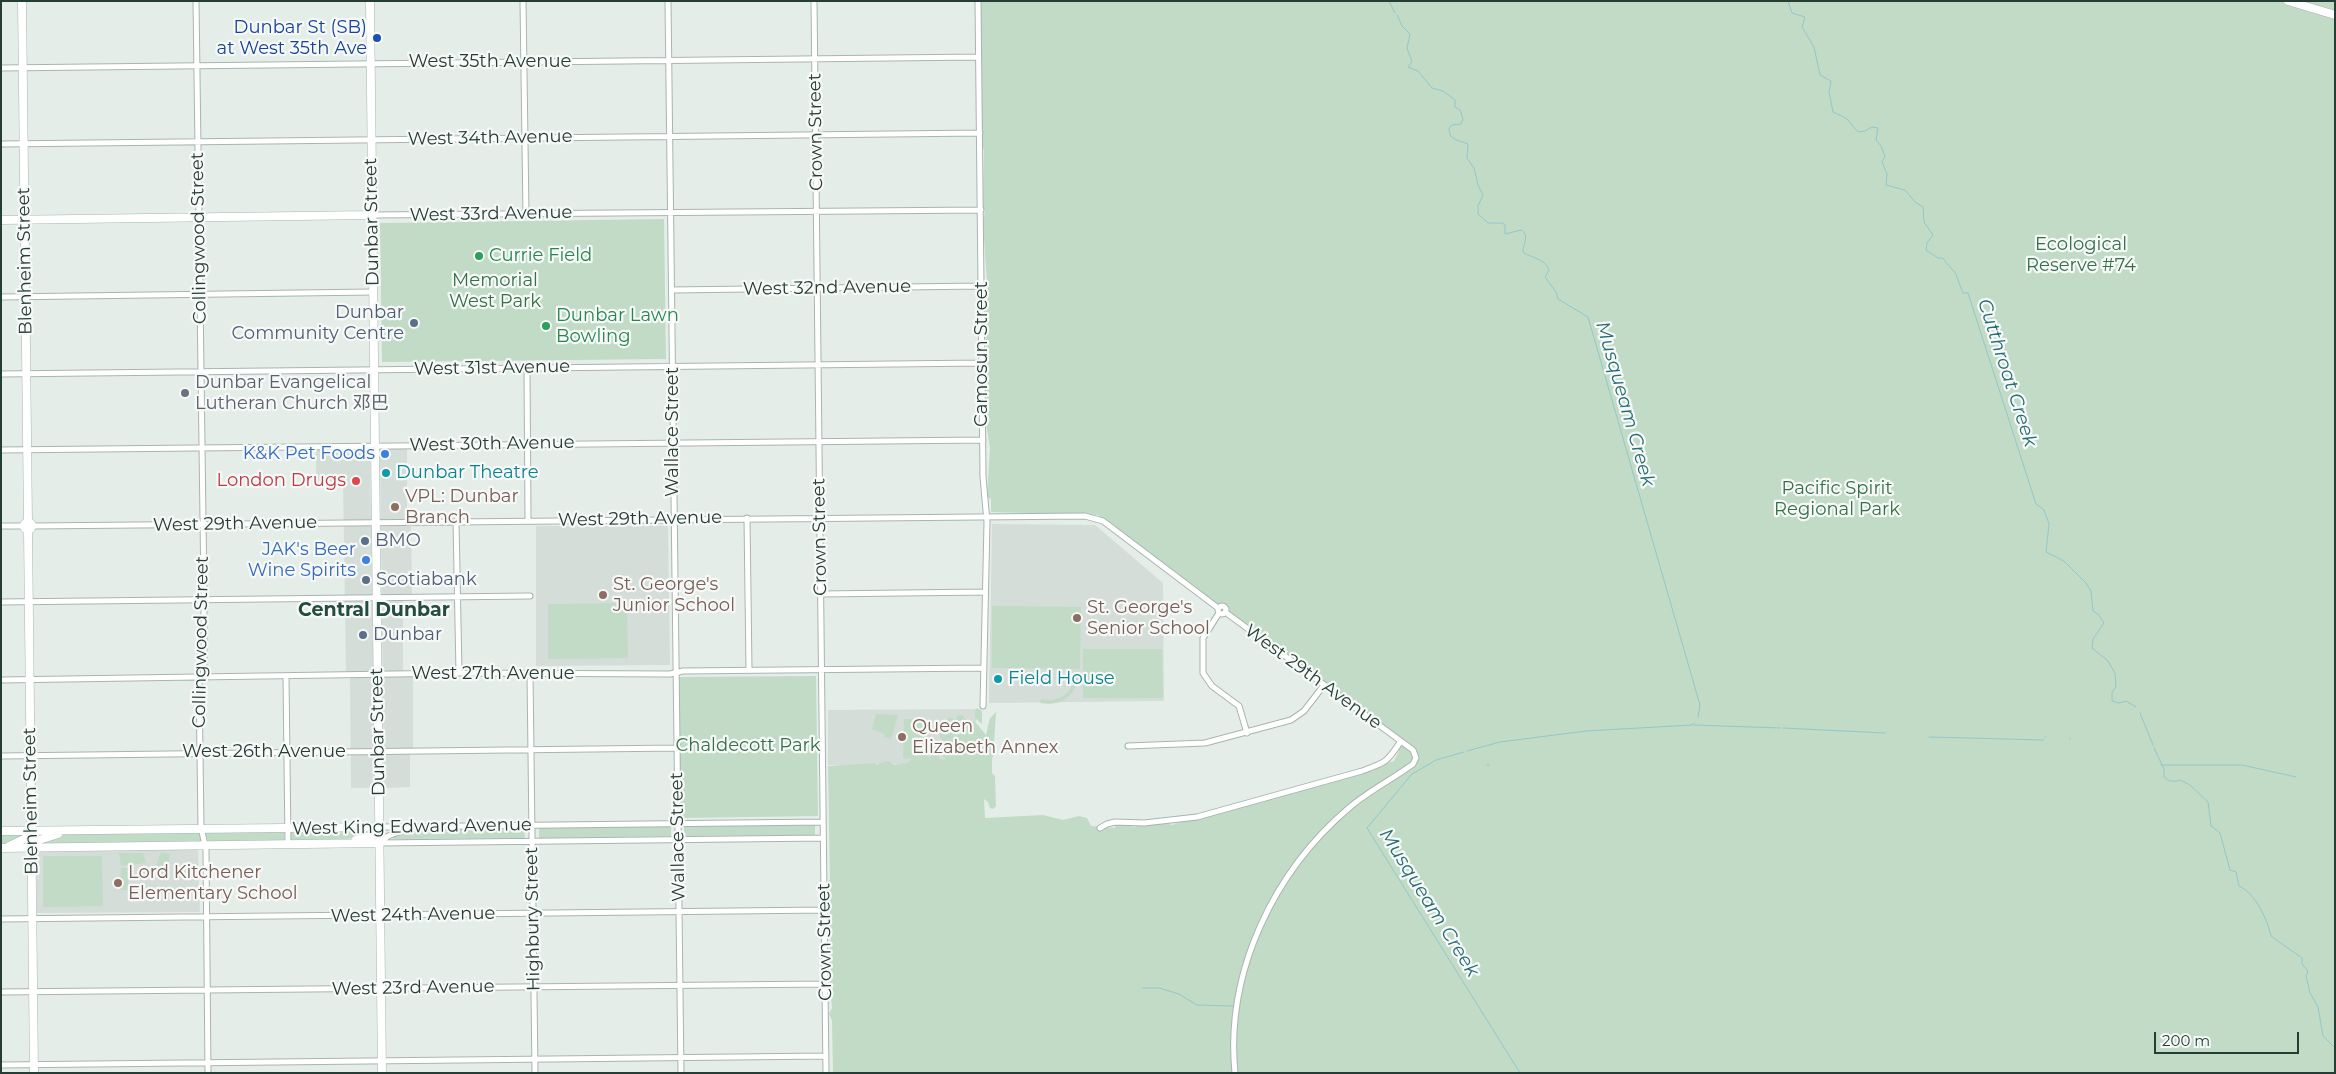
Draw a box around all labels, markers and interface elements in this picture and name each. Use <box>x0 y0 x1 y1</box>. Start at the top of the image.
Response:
place label: Dunbar St (SB) at West 35th Ave <box>217 17 367 59</box>
marker: Dunbar St (SB) at West 35th Ave <box>371 32 383 44</box>
street label: West 35th Avenue <box>409 51 571 73</box>
street label: Crown Street <box>804 73 828 191</box>
street label: West 34th Avenue <box>407 126 573 150</box>
street label: Collingwood Street <box>187 152 211 324</box>
street label: Dunbar Street <box>360 158 384 286</box>
street label: Blenheim Street <box>13 187 37 335</box>
street label: West 33rd Avenue <box>409 202 573 226</box>
park label: Ecological Reserve #74 <box>2026 234 2136 276</box>
place label: Currie Field <box>489 245 592 267</box>
marker: Currie Field <box>473 250 485 262</box>
park label: Memorial West Park <box>449 270 541 312</box>
street label: West 32nd Avenue <box>743 276 911 300</box>
street label: Camosun Street <box>971 281 993 427</box>
water label: Cutthroat Creek <box>1972 296 2042 450</box>
place label: Dunbar Community Centre <box>232 302 404 344</box>
place label: Dunbar Lawn Bowling <box>556 305 679 348</box>
marker: Dunbar Community Centre <box>408 317 420 329</box>
water label: Musqueam Creek <box>1591 319 1659 489</box>
marker: Dunbar Lawn Bowling <box>540 320 552 332</box>
street label: West 31st Avenue <box>414 356 570 380</box>
street label: Wallace Street <box>662 367 684 497</box>
place label: Dunbar Evangelical Lutheran Church 邓巴 <box>195 372 389 414</box>
marker: Dunbar Evangelical Lutheran Church 邓巴 <box>179 387 191 399</box>
street label: West 30th Avenue <box>409 432 575 456</box>
place label: K&K Pet Foods <box>243 443 375 465</box>
marker: K&K Pet Foods <box>379 448 391 460</box>
place label: Dunbar Theatre <box>396 462 539 484</box>
marker: Dunbar Theatre <box>380 467 392 479</box>
place label: London Drugs <box>216 470 346 492</box>
marker: London Drugs <box>350 475 362 487</box>
street label: Crown Street <box>808 478 832 596</box>
park label: Pacific Spirit Regional Park <box>1774 478 1900 520</box>
place label: VPL: Dunbar Branch <box>405 486 519 528</box>
marker: VPL: Dunbar Branch <box>389 501 401 513</box>
street label: West 29th Avenue <box>558 507 722 531</box>
street label: West 29th Avenue <box>153 512 317 536</box>
place label: BMO <box>375 530 421 552</box>
marker: BMO <box>359 535 371 547</box>
place label: JAK's Beer Wine Spirits <box>248 539 356 582</box>
marker: JAK's Beer Wine Spirits <box>360 554 372 566</box>
street label: Collingwood Street <box>189 556 213 728</box>
place label: Scotiabank <box>376 569 477 591</box>
marker: Scotiabank <box>360 574 372 586</box>
place label: St. George's Junior School <box>613 574 735 616</box>
marker: St. George's Junior School <box>597 589 609 601</box>
place label: St. George's Senior School <box>1087 597 1210 640</box>
district label: Central Dunbar <box>298 599 450 621</box>
marker: St. George's Senior School <box>1071 612 1083 624</box>
street label: West 29th Avenue <box>1240 620 1386 734</box>
place label: Dunbar <box>373 624 442 646</box>
marker: Dunbar <box>357 629 369 641</box>
street label: West 27th Avenue <box>411 663 575 685</box>
street label: Dunbar Street <box>366 668 390 796</box>
place label: Field House <box>1008 668 1115 690</box>
marker: Field House <box>992 673 1004 685</box>
place label: Queen Elizabeth Annex <box>912 716 1058 759</box>
street label: Blenheim Street <box>19 727 43 875</box>
marker: Queen Elizabeth Annex <box>896 731 908 743</box>
park label: Chaldecott Park <box>676 735 820 757</box>
street label: West 26th Avenue <box>182 741 346 763</box>
street label: Wallace Street <box>666 772 690 902</box>
street label: West King Edward Avenue <box>292 814 532 840</box>
water label: Musqueam Creek <box>1374 825 1484 981</box>
street label: Highbury Street <box>521 847 545 991</box>
place label: Lord Kitchener Elementary School <box>128 862 298 904</box>
marker: Lord Kitchener Elementary School <box>112 877 124 889</box>
street label: Crown Street <box>813 883 837 1001</box>
street label: West 24th Avenue <box>331 903 495 927</box>
street label: West 23rd Avenue <box>331 976 495 1000</box>
scale bar <box>2156 1022 2301 1054</box>
text: 200 m <box>2162 1031 2210 1050</box>

